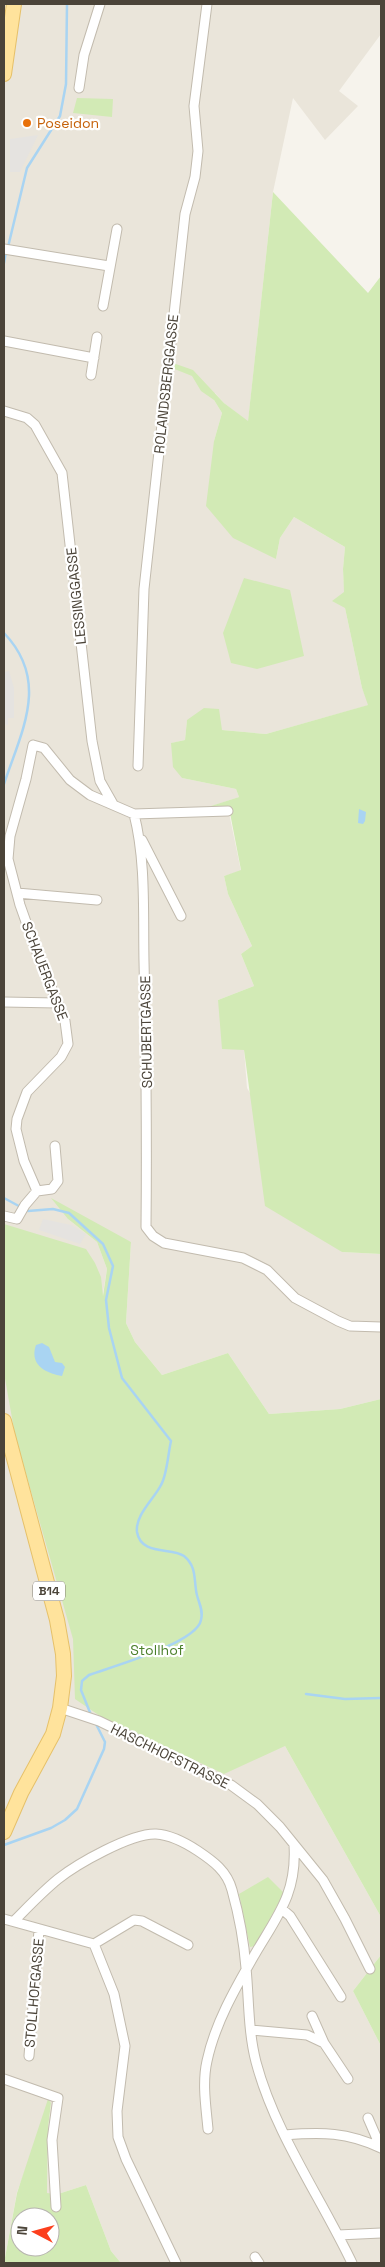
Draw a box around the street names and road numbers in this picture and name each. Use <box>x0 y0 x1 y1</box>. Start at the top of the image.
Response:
street label: ROLANDSBERGGASSE <box>150 313 182 455</box>
street label: LESSINGGASSE <box>62 546 90 646</box>
street label: SCHAUERGASSE <box>18 919 72 1023</box>
street label: SCHUBERTGASSE <box>136 975 156 1089</box>
road number: B14 <box>33 1582 65 1600</box>
street label: HASCHHOFSTRASSE <box>108 1719 232 1793</box>
street label: STOLLHOFGASSE <box>20 1937 48 2048</box>

